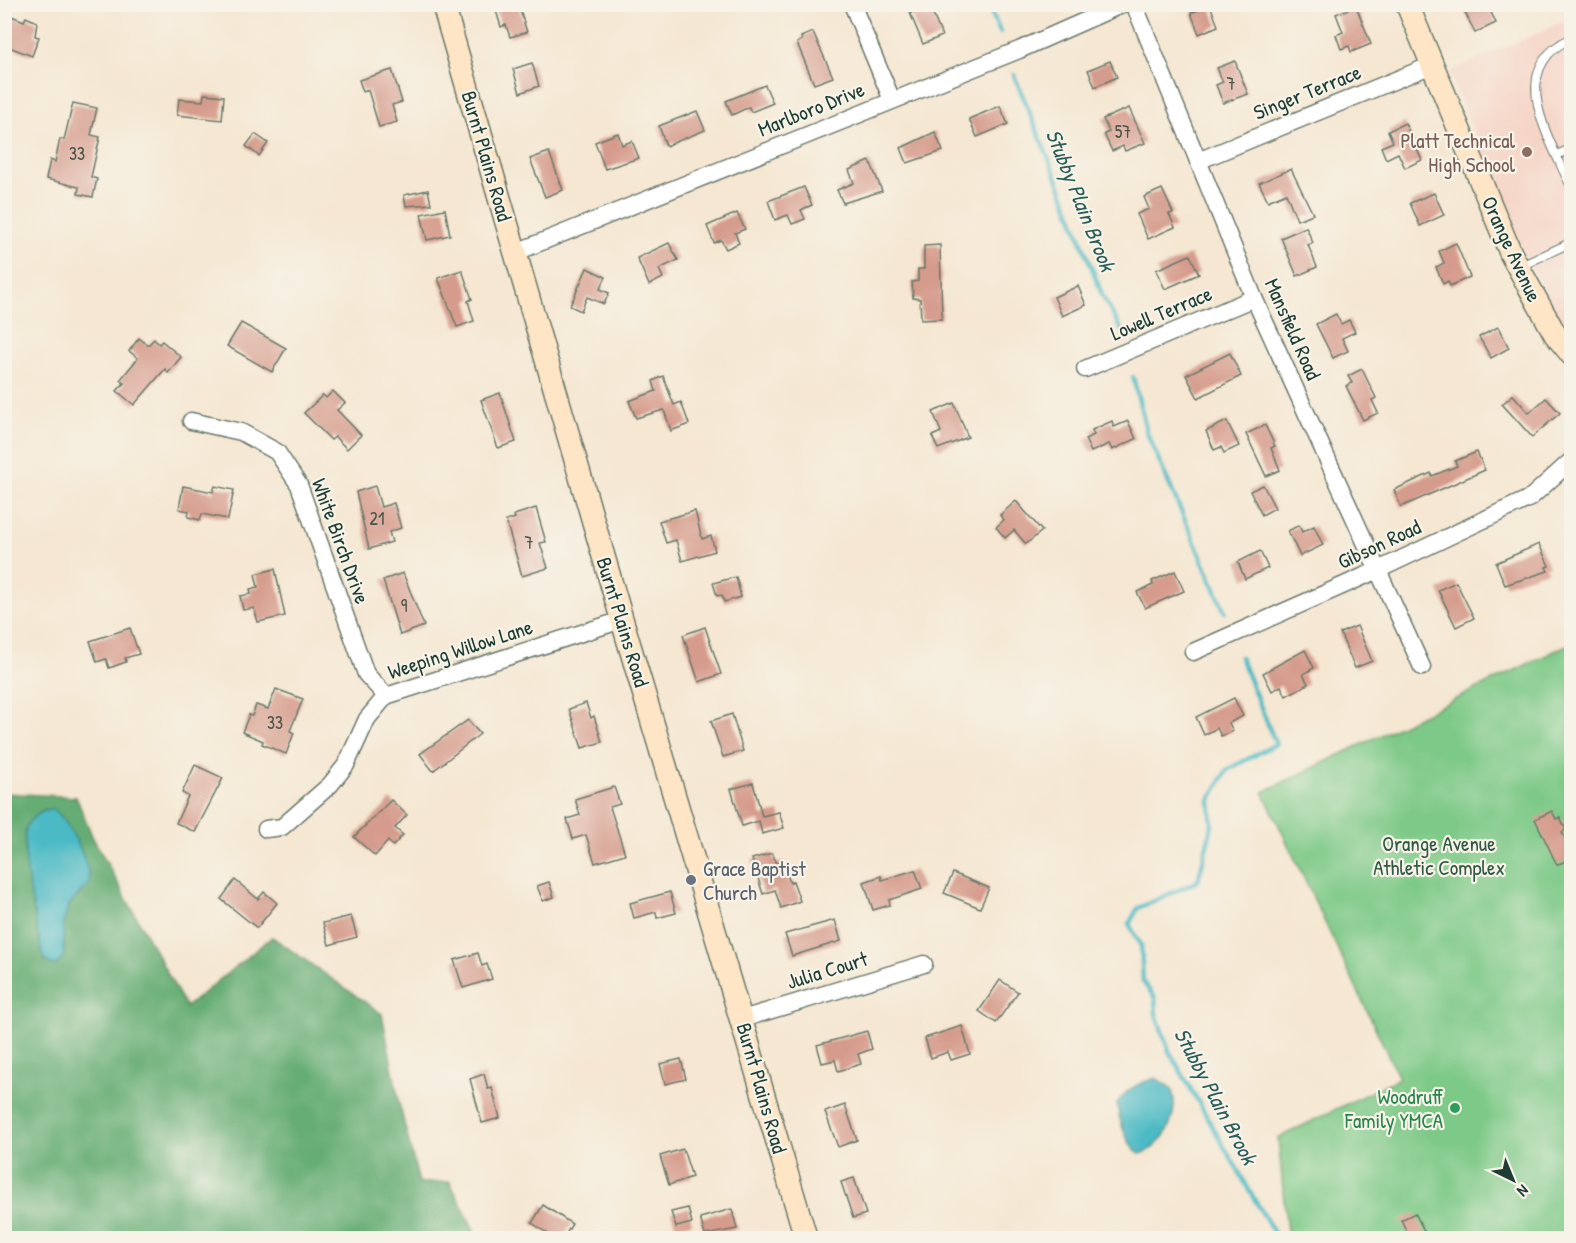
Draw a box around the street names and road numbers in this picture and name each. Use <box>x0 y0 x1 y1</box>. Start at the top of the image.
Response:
street label: Singer Terrace <box>1249 57 1365 127</box>
street label: Marlboro Drive <box>753 74 869 144</box>
street label: Burnt Plains Road <box>455 88 519 224</box>
street label: Orange Avenue <box>1475 192 1549 306</box>
street label: Mansfield Road <box>1258 274 1328 384</box>
street label: Lowell Terrace <box>1106 279 1216 347</box>
street label: White Birch Drive <box>305 474 377 608</box>
street label: Gibson Road <box>1333 512 1425 576</box>
street label: Burnt Plains Road <box>590 554 656 690</box>
street label: Weeping Willow Lane <box>384 612 536 686</box>
street label: Julia Court <box>783 944 872 996</box>
street label: Burnt Plains Road <box>730 1020 794 1156</box>

